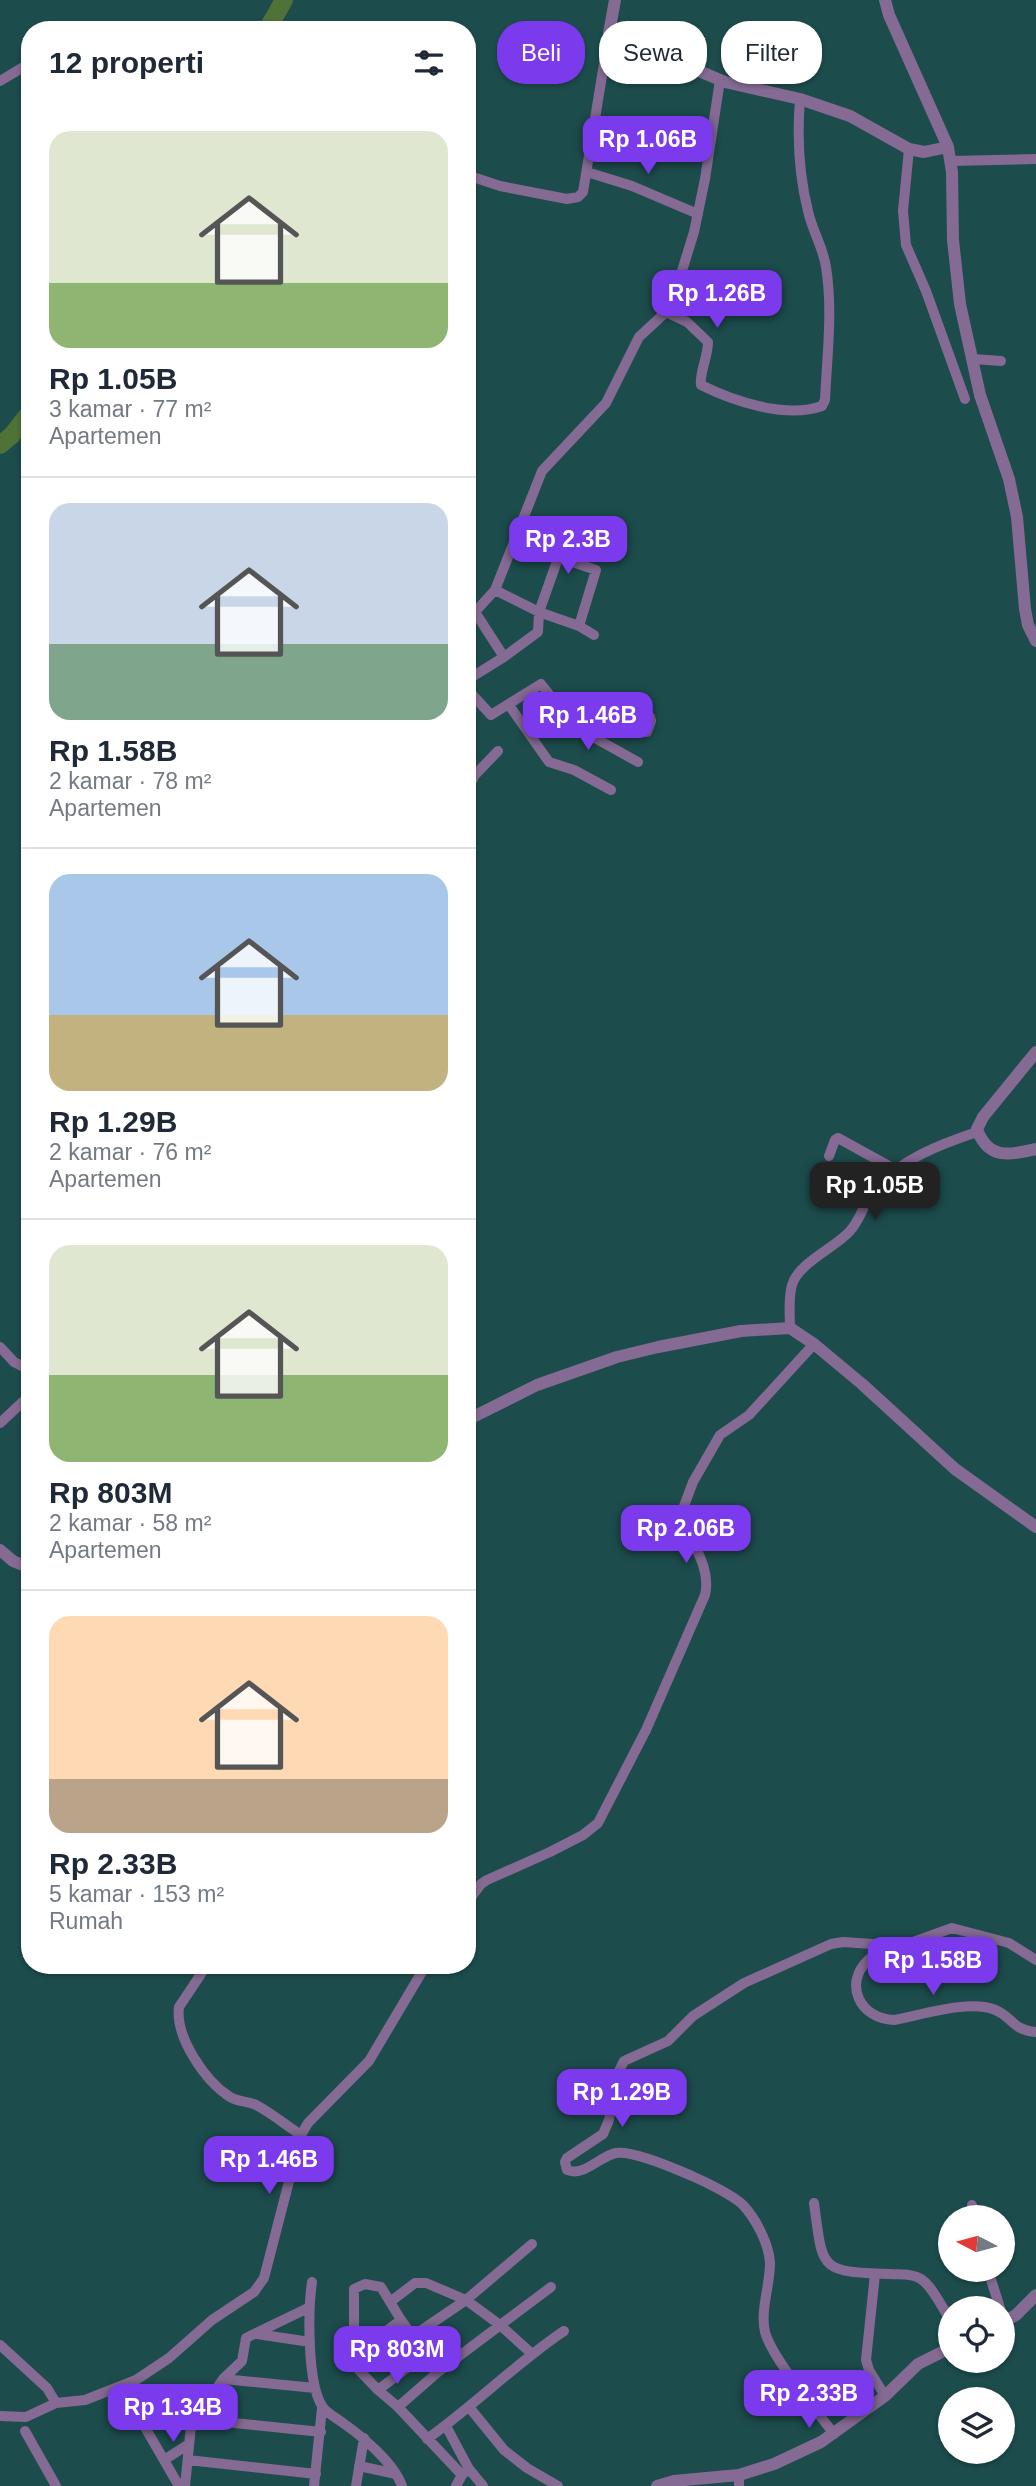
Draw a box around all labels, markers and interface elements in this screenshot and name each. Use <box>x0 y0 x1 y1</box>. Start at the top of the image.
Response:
chip: Beli <box>497 21 585 84</box>
chip: Sewa <box>599 21 707 84</box>
chip: Filter <box>721 21 822 84</box>
icon: filters <box>410 44 448 82</box>
text: 12 properti <box>49 46 204 79</box>
pin: Rp 1.06B <box>576 116 720 176</box>
text: Rp 1.06B <box>599 126 697 152</box>
icon: home <box>186 177 312 303</box>
pin: Rp 1.26B <box>645 270 789 330</box>
text: Rp 1.26B <box>668 280 766 306</box>
text: Rp 1.05B <box>49 362 177 395</box>
text: 3 kamar · 77 m² <box>49 396 211 422</box>
text: Apartemen <box>49 423 162 449</box>
pin: Rp 2.3B <box>503 516 633 576</box>
text: Rp 2.3B <box>525 526 611 552</box>
icon: home <box>186 549 312 675</box>
pin: Rp 1.46B <box>516 692 660 752</box>
text: Rp 1.46B <box>539 702 637 728</box>
text: Rp 1.58B <box>49 734 177 767</box>
text: 2 kamar · 78 m² <box>49 768 211 794</box>
text: Apartemen <box>49 795 162 821</box>
icon: home <box>186 920 312 1046</box>
text: Rp 1.29B <box>49 1105 177 1138</box>
text: 2 kamar · 76 m² <box>49 1139 211 1165</box>
pin: Rp 1.05B <box>803 1162 947 1222</box>
text: Apartemen <box>49 1166 162 1192</box>
text: Rp 1.05B <box>826 1172 924 1198</box>
icon: home <box>186 1291 312 1417</box>
text: Rp 803M <box>49 1476 172 1509</box>
pin: Rp 2.06B <box>614 1506 758 1565</box>
text: 2 kamar · 58 m² <box>49 1510 211 1536</box>
text: Rp 2.06B <box>637 1515 735 1541</box>
text: Apartemen <box>49 1537 162 1563</box>
icon: home <box>186 1662 312 1788</box>
text: Rp 2.33B <box>49 1847 177 1880</box>
text: 5 kamar · 153 m² <box>49 1881 224 1907</box>
text: Rumah <box>49 1908 123 1934</box>
pin: Rp 1.58B <box>861 1938 1005 1997</box>
text: Rp 1.58B <box>884 1947 982 1973</box>
pin: Rp 1.29B <box>550 2070 694 2129</box>
text: Rp 1.29B <box>573 2079 671 2105</box>
pin: Rp 1.46B <box>197 2136 341 2196</box>
text: Rp 1.46B <box>220 2146 318 2172</box>
north arrow <box>938 2205 1015 2282</box>
map controls <box>938 2205 1015 2464</box>
button: locate <box>938 2296 1015 2373</box>
pin: Rp 803M <box>332 2326 462 2386</box>
text: Rp 803M <box>350 2336 444 2362</box>
pin: Rp 2.33B <box>737 2370 881 2430</box>
text: Rp 2.33B <box>760 2380 858 2406</box>
pin: Rp 1.34B <box>101 2384 245 2444</box>
button: layers <box>938 2387 1015 2464</box>
text: Rp 1.34B <box>124 2394 222 2420</box>

